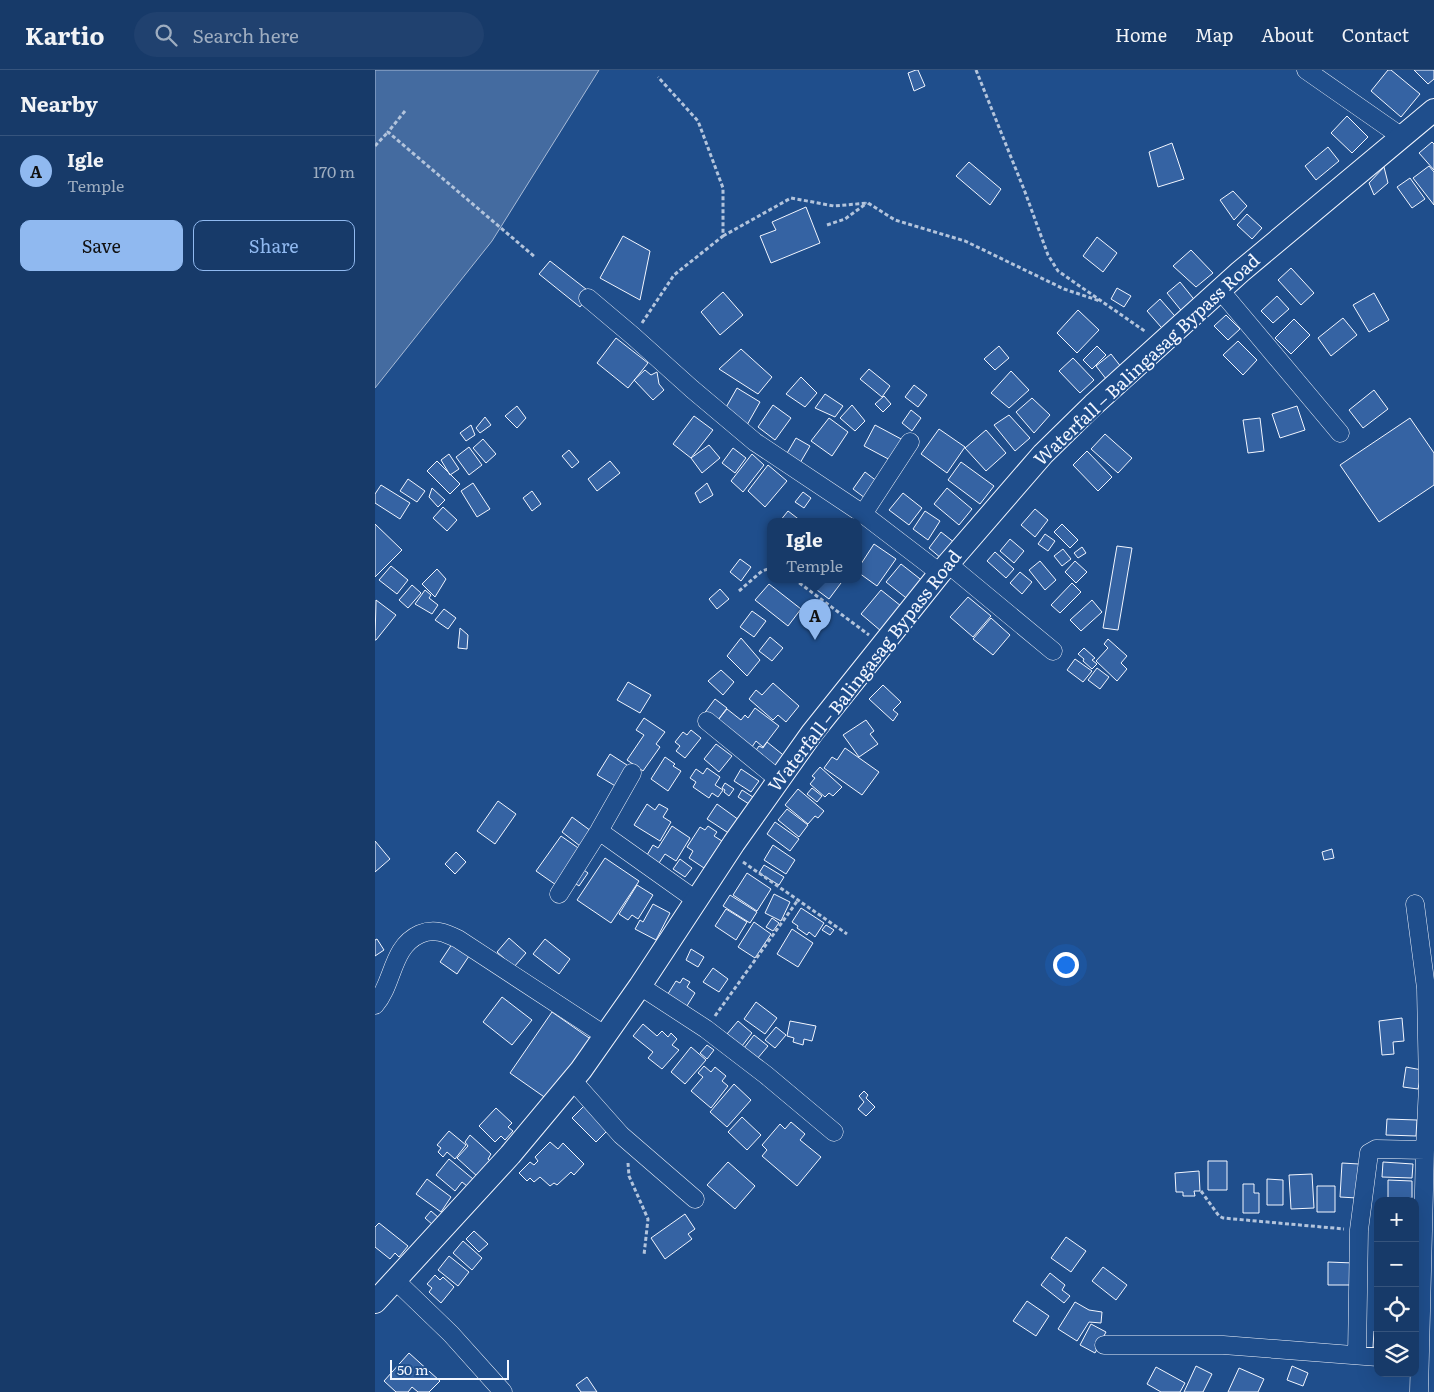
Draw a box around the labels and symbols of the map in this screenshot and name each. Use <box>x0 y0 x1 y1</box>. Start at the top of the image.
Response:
street label: Waterfall ‒ Balingasag Bypass Road <box>1027 247 1265 471</box>
street label: Waterfall ‒ Balingasag Bypass Road <box>761 543 967 797</box>
pin: A <box>799 599 831 640</box>
your location <box>1053 952 1079 978</box>
scale bar <box>390 1357 509 1380</box>

